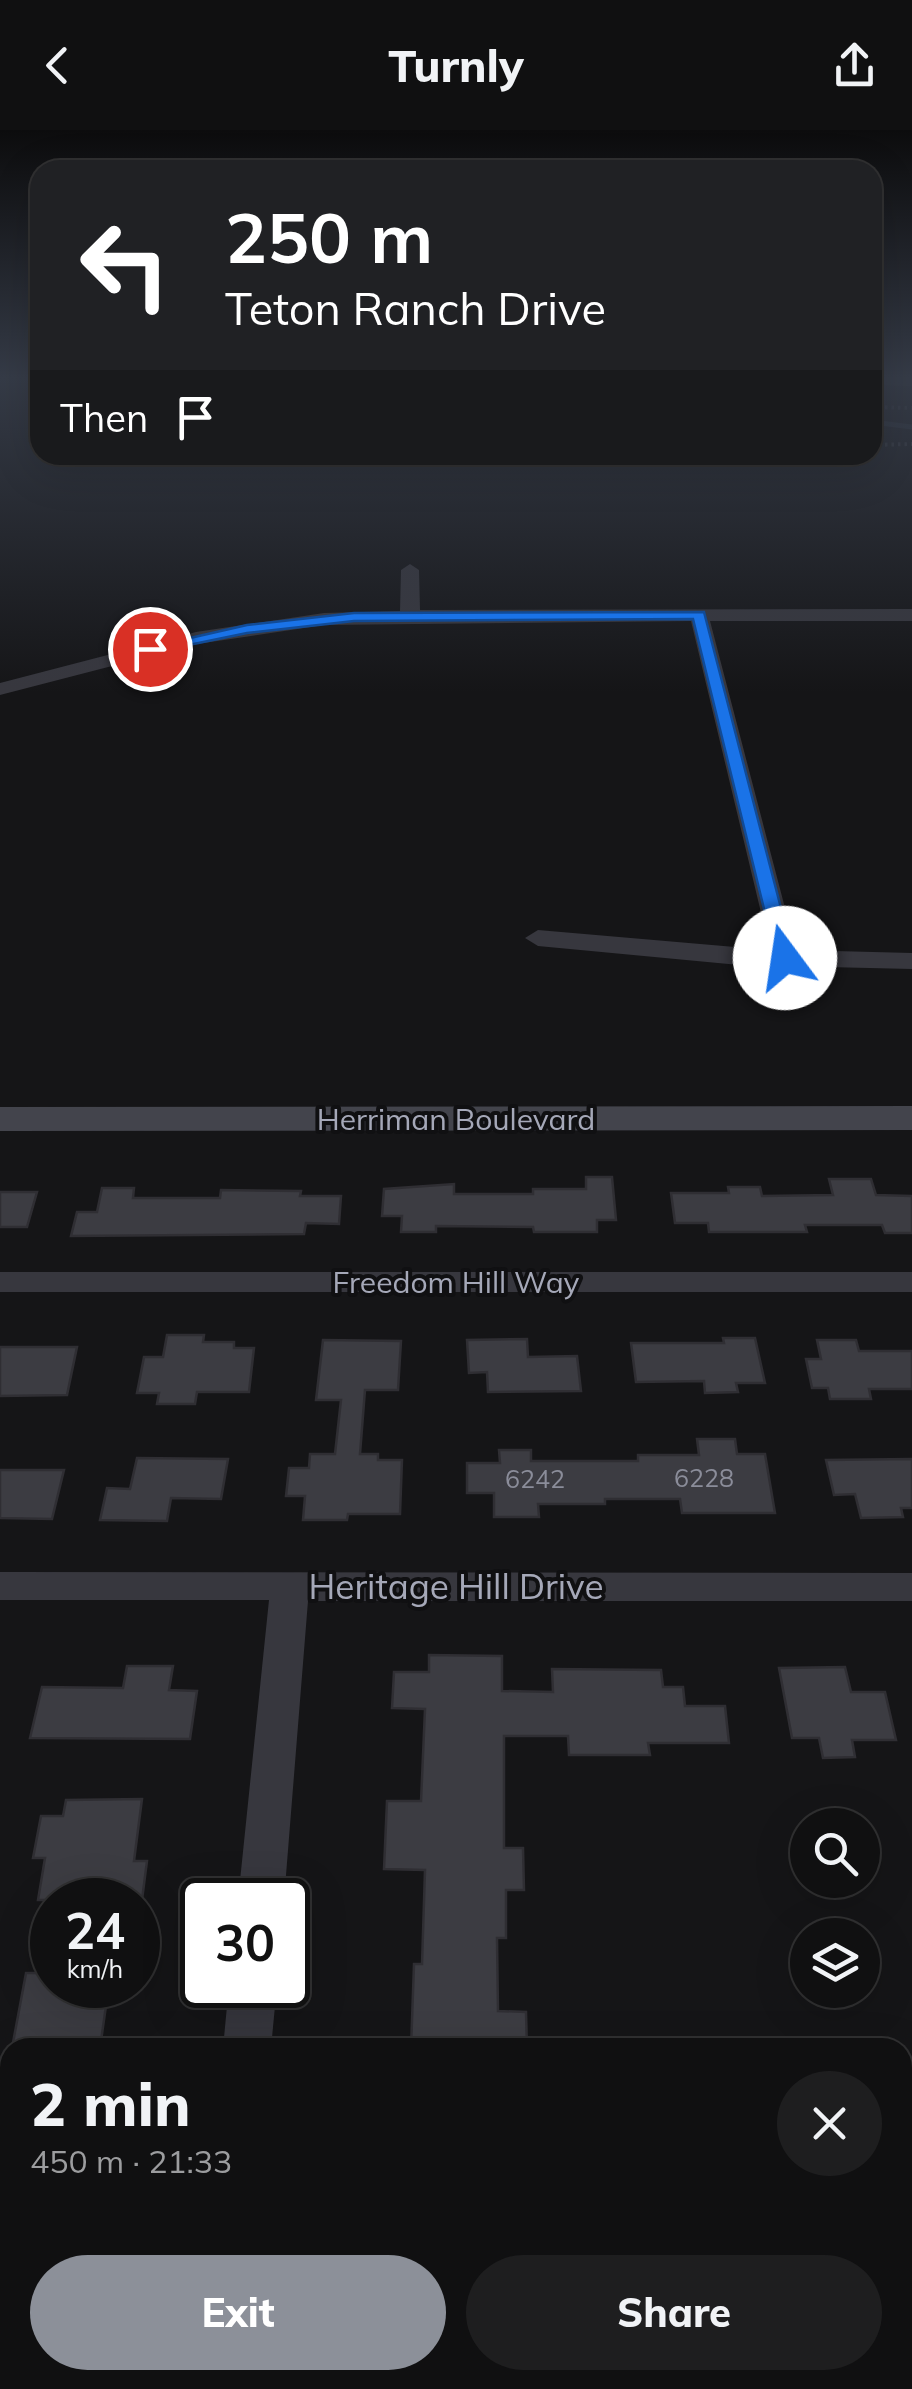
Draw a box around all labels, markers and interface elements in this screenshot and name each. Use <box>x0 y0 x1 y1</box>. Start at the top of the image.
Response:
text: Turnly <box>388 37 524 93</box>
icon: back <box>30 38 85 93</box>
icon: share <box>827 38 882 93</box>
text: 250 m <box>225 193 433 281</box>
icon: left <box>60 200 190 330</box>
text: Teton Ranch Drive <box>225 280 606 336</box>
icon: arrive <box>168 390 223 445</box>
text: Then <box>60 394 148 442</box>
pin <box>108 607 193 692</box>
icon: arrive <box>123 622 178 677</box>
position arrow <box>733 906 837 1010</box>
street label: Herriman Boulevard <box>317 1100 595 1138</box>
street label: Freedom Hill Way <box>333 1263 579 1301</box>
house number: 6228 <box>674 1462 734 1493</box>
house number: 6242 <box>505 1463 565 1494</box>
street label: Heritage Hill Drive <box>309 1564 603 1608</box>
map controls <box>790 1808 880 2008</box>
button: search <box>790 1808 880 1898</box>
speed limit sign: 30 <box>180 1878 310 2008</box>
text: 24 <box>65 1899 125 1962</box>
button: layers <box>790 1918 880 2008</box>
text: km/h <box>67 1953 123 1984</box>
text: 2 min <box>30 2066 191 2141</box>
button: close <box>777 2071 882 2176</box>
text: 450 m · 21:33 <box>30 2141 232 2181</box>
button: Exit <box>30 2255 446 2370</box>
button: Share <box>466 2255 882 2370</box>

